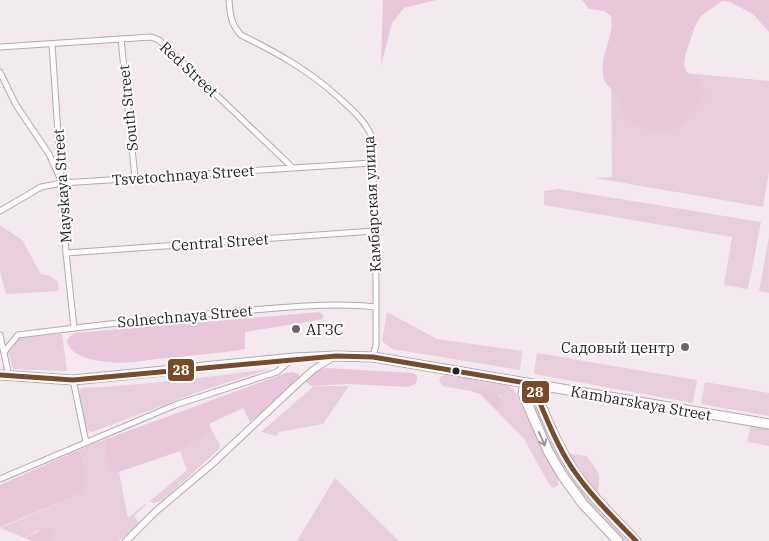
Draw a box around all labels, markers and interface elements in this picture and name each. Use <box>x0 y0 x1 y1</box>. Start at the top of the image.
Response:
street label: Red Street <box>156 37 222 101</box>
street label: South Street <box>114 64 142 152</box>
street label: Mayskaya Street <box>49 128 75 244</box>
street label: Камбарская улица <box>359 135 385 273</box>
street label: Tsvetochnaya Street <box>111 161 255 189</box>
street label: Central Street <box>171 229 269 255</box>
street label: Solnechnaya Street <box>117 301 253 331</box>
place label: АГЗС <box>306 320 343 339</box>
marker: АГЗС <box>290 323 302 335</box>
place label: Садовый центр <box>561 338 675 357</box>
marker: Садовый центр <box>679 341 691 353</box>
line badge: 28 <box>167 358 195 382</box>
text: 28 <box>173 361 189 379</box>
unlabelled marker <box>451 366 461 376</box>
line badge: 28 <box>521 380 550 404</box>
street label: Kambarskaya Street <box>569 381 713 425</box>
text: 28 <box>527 383 543 401</box>
one-way arrow <box>538 431 547 446</box>

